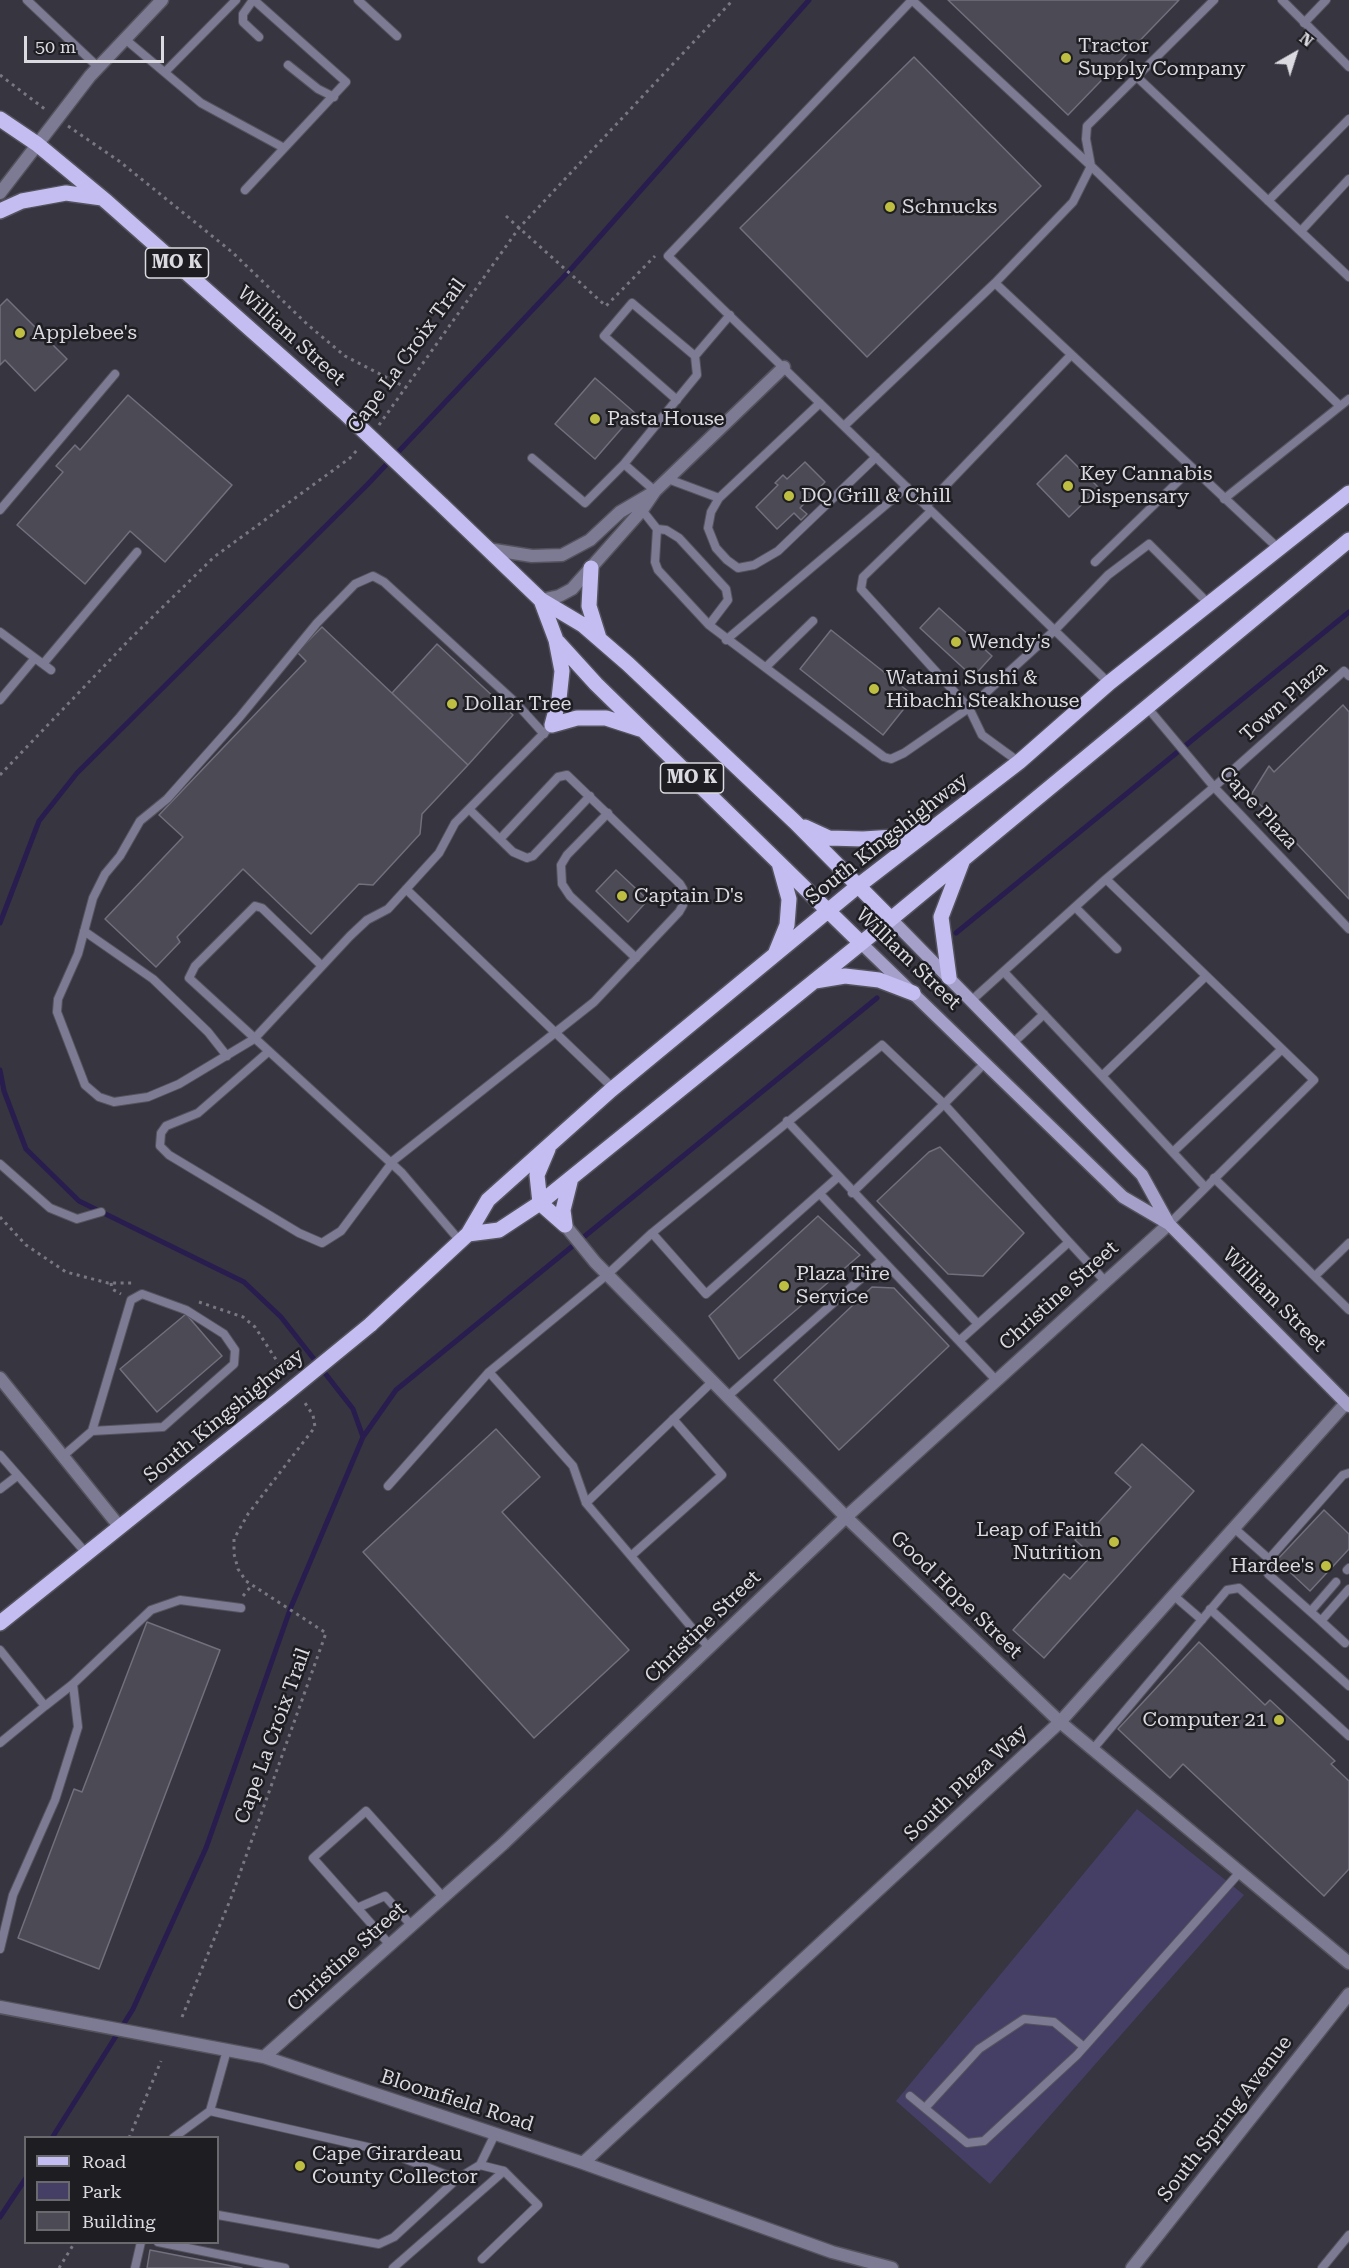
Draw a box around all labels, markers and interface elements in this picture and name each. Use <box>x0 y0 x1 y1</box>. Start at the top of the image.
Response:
scale bar <box>27 24 166 62</box>
north arrow <box>1265 24 1325 84</box>
text: N <box>1296 28 1317 51</box>
place label: Tractor Supply Company <box>1078 34 1245 81</box>
text: 50 m <box>35 36 76 57</box>
marker: Tractor Supply Company <box>1059 51 1073 65</box>
place label: Schnucks <box>902 195 997 219</box>
marker: Schnucks <box>883 200 897 214</box>
road number: MO K <box>146 248 208 278</box>
street label: Cape La Croix Trail <box>343 274 471 438</box>
street label: William Street <box>232 281 350 391</box>
place label: Applebee's <box>32 321 137 345</box>
marker: Applebee's <box>13 326 27 340</box>
place label: Pasta House <box>607 407 725 431</box>
marker: Pasta House <box>588 412 602 426</box>
place label: Key Cannabis Dispensary <box>1080 462 1213 509</box>
marker: Key Cannabis Dispensary <box>1061 479 1075 493</box>
place label: DQ Grill & Chill <box>801 484 951 508</box>
marker: DQ Grill & Chill <box>782 489 796 503</box>
place label: Wendy's <box>968 630 1050 654</box>
marker: Wendy's <box>949 635 963 649</box>
street label: Town Plaza <box>1236 657 1332 747</box>
place label: Watami Sushi & Hibachi Steakhouse <box>886 666 1079 713</box>
marker: Watami Sushi & Hibachi Steakhouse <box>867 682 881 696</box>
place label: Dollar Tree <box>464 692 572 716</box>
marker: Dollar Tree <box>445 697 459 711</box>
street label: Cape Plaza <box>1214 762 1302 854</box>
road number: MO K <box>660 763 724 793</box>
street label: South Kingshighway <box>801 768 973 910</box>
place label: Captain D's <box>634 884 743 908</box>
marker: Captain D's <box>615 889 629 903</box>
street label: William Street <box>850 903 966 1015</box>
street label: Christine Street <box>995 1236 1123 1356</box>
street label: William Street <box>1217 1243 1331 1357</box>
place label: Plaza Tire Service <box>796 1262 890 1309</box>
marker: Plaza Tire Service <box>777 1279 791 1293</box>
street label: South Kingshighway <box>139 1344 309 1488</box>
place label: Leap of Faith Nutrition <box>976 1518 1102 1565</box>
street label: Good Hope Street <box>885 1526 1027 1664</box>
marker: Leap of Faith Nutrition <box>1107 1535 1121 1549</box>
place label: Hardee's <box>1231 1554 1314 1578</box>
marker: Hardee's <box>1319 1559 1333 1573</box>
street label: Christine Street <box>640 1566 766 1688</box>
street label: Cape La Croix Trail <box>230 1645 316 1827</box>
place label: Computer 21 <box>1143 1708 1267 1732</box>
marker: Computer 21 <box>1272 1713 1286 1727</box>
street label: South Plaza Way <box>899 1720 1033 1846</box>
street label: Christine Street <box>283 1897 411 2017</box>
street label: South Spring Avenue <box>1153 2031 1297 2207</box>
street label: Bloomfield Road <box>377 2065 537 2137</box>
legend <box>24 2136 219 2244</box>
place label: Cape Girardeau County Collector <box>312 2142 478 2189</box>
text: Road <box>82 2151 126 2172</box>
marker: Cape Girardeau County Collector <box>293 2159 307 2173</box>
text: Park <box>82 2181 122 2202</box>
text: Building <box>82 2211 156 2232</box>

